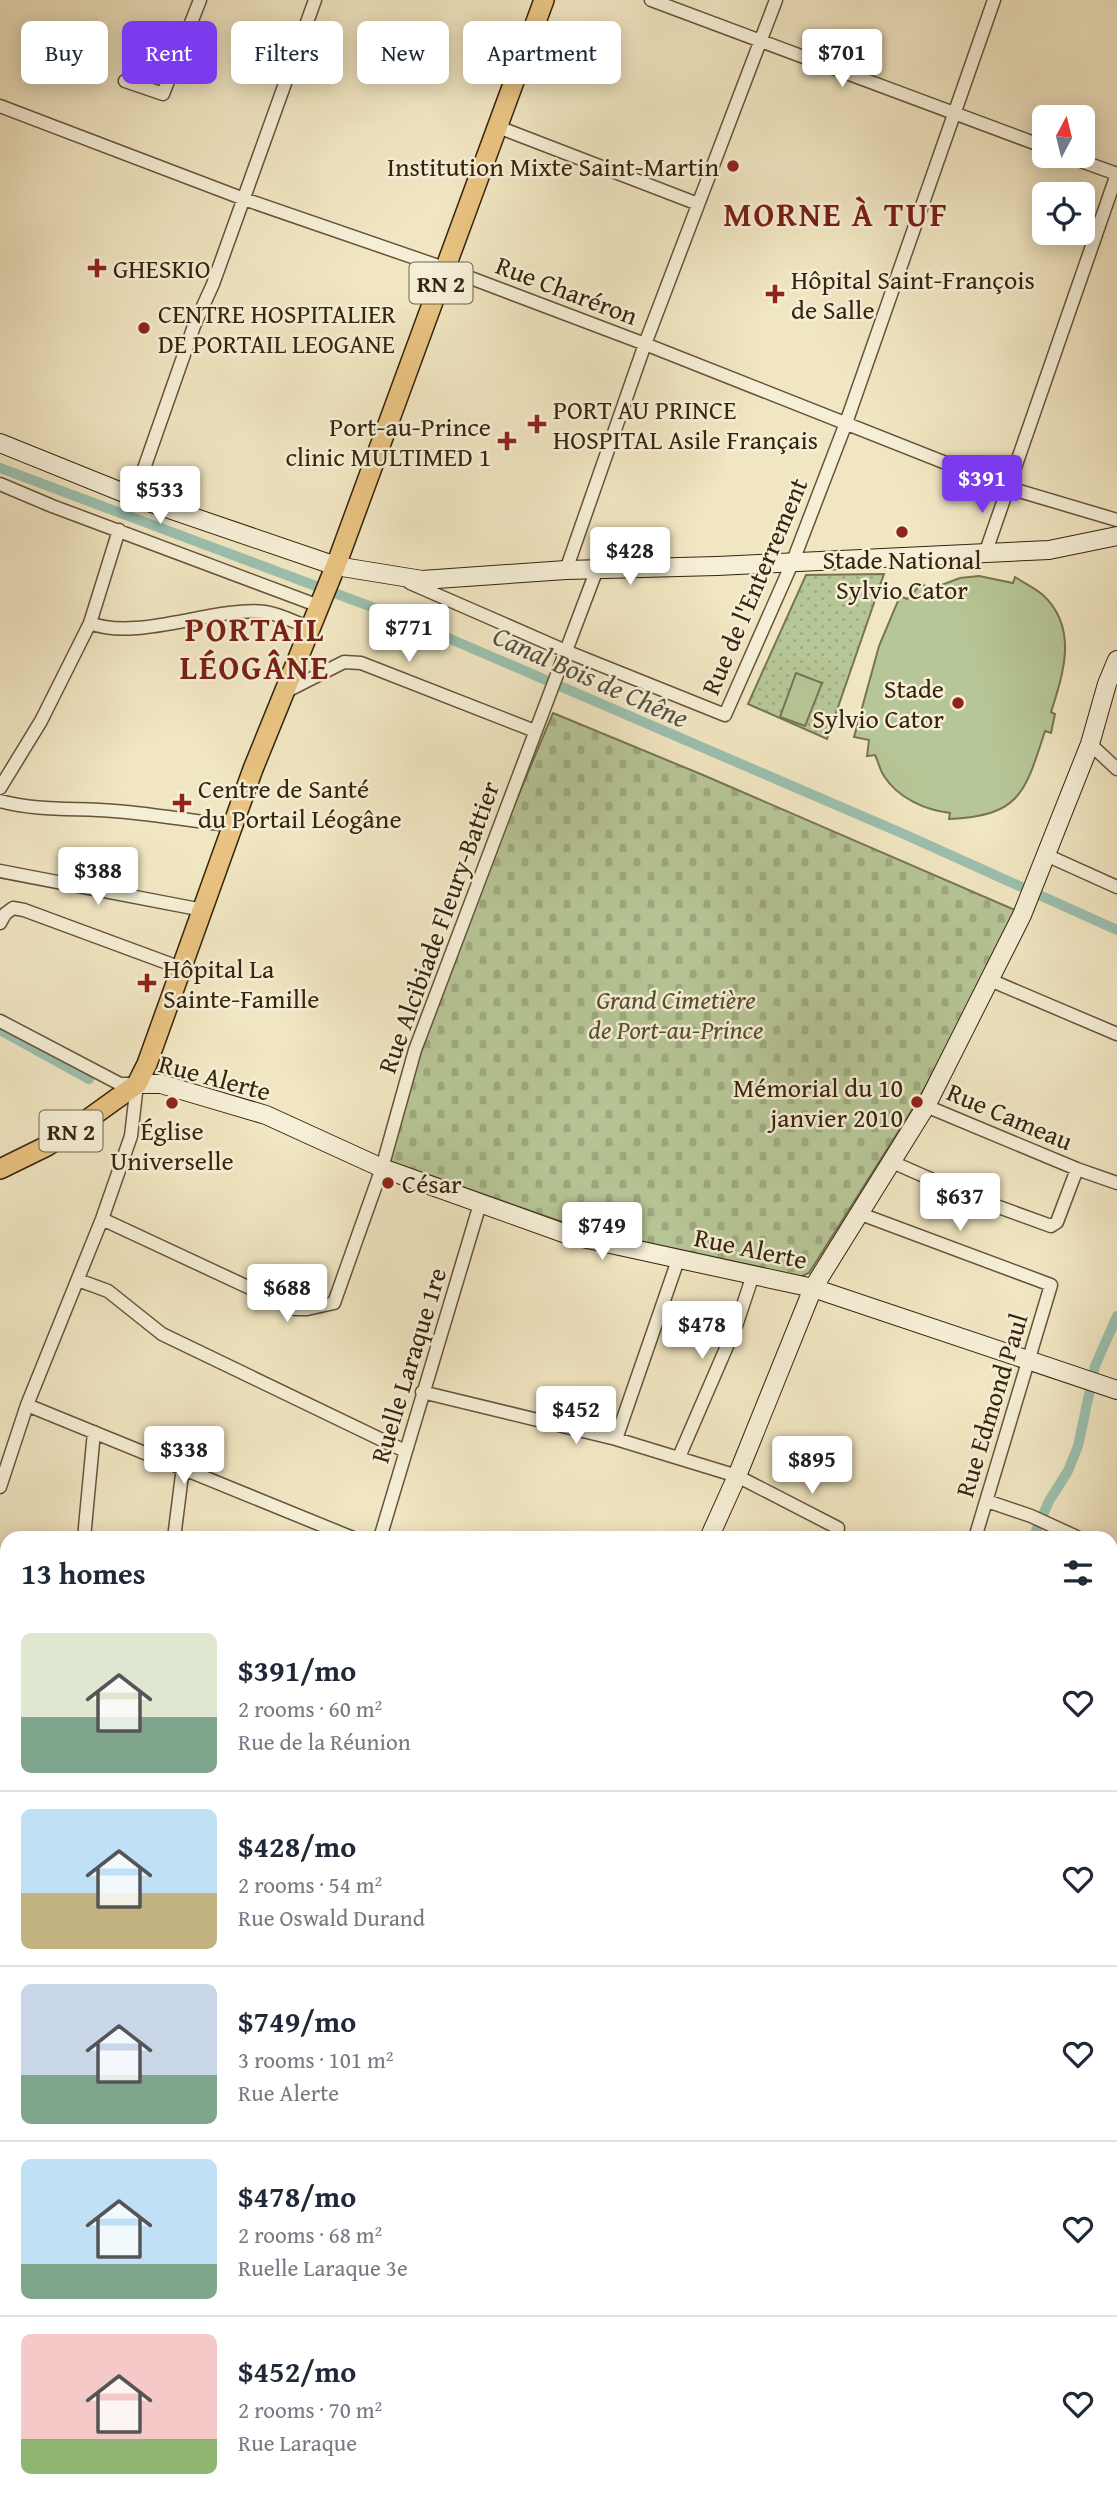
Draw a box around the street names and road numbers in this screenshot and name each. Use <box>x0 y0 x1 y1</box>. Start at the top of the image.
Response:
street label: Rue Charéron <box>490 245 644 335</box>
road number: RN 2 <box>410 262 472 304</box>
street label: Rue de l'Enterrement <box>691 471 817 701</box>
street label: Rue Alcibiade Fleury-Battier <box>367 775 509 1078</box>
street label: Rue Alerte <box>155 1043 275 1111</box>
street label: Rue Cameau <box>941 1072 1079 1160</box>
road number: RN 2 <box>40 1111 102 1152</box>
street label: Rue Alerte <box>691 1217 811 1279</box>
street label: Ruelle Laraque 1re <box>360 1263 456 1467</box>
street label: Rue Edmond Paul <box>945 1308 1037 1502</box>

